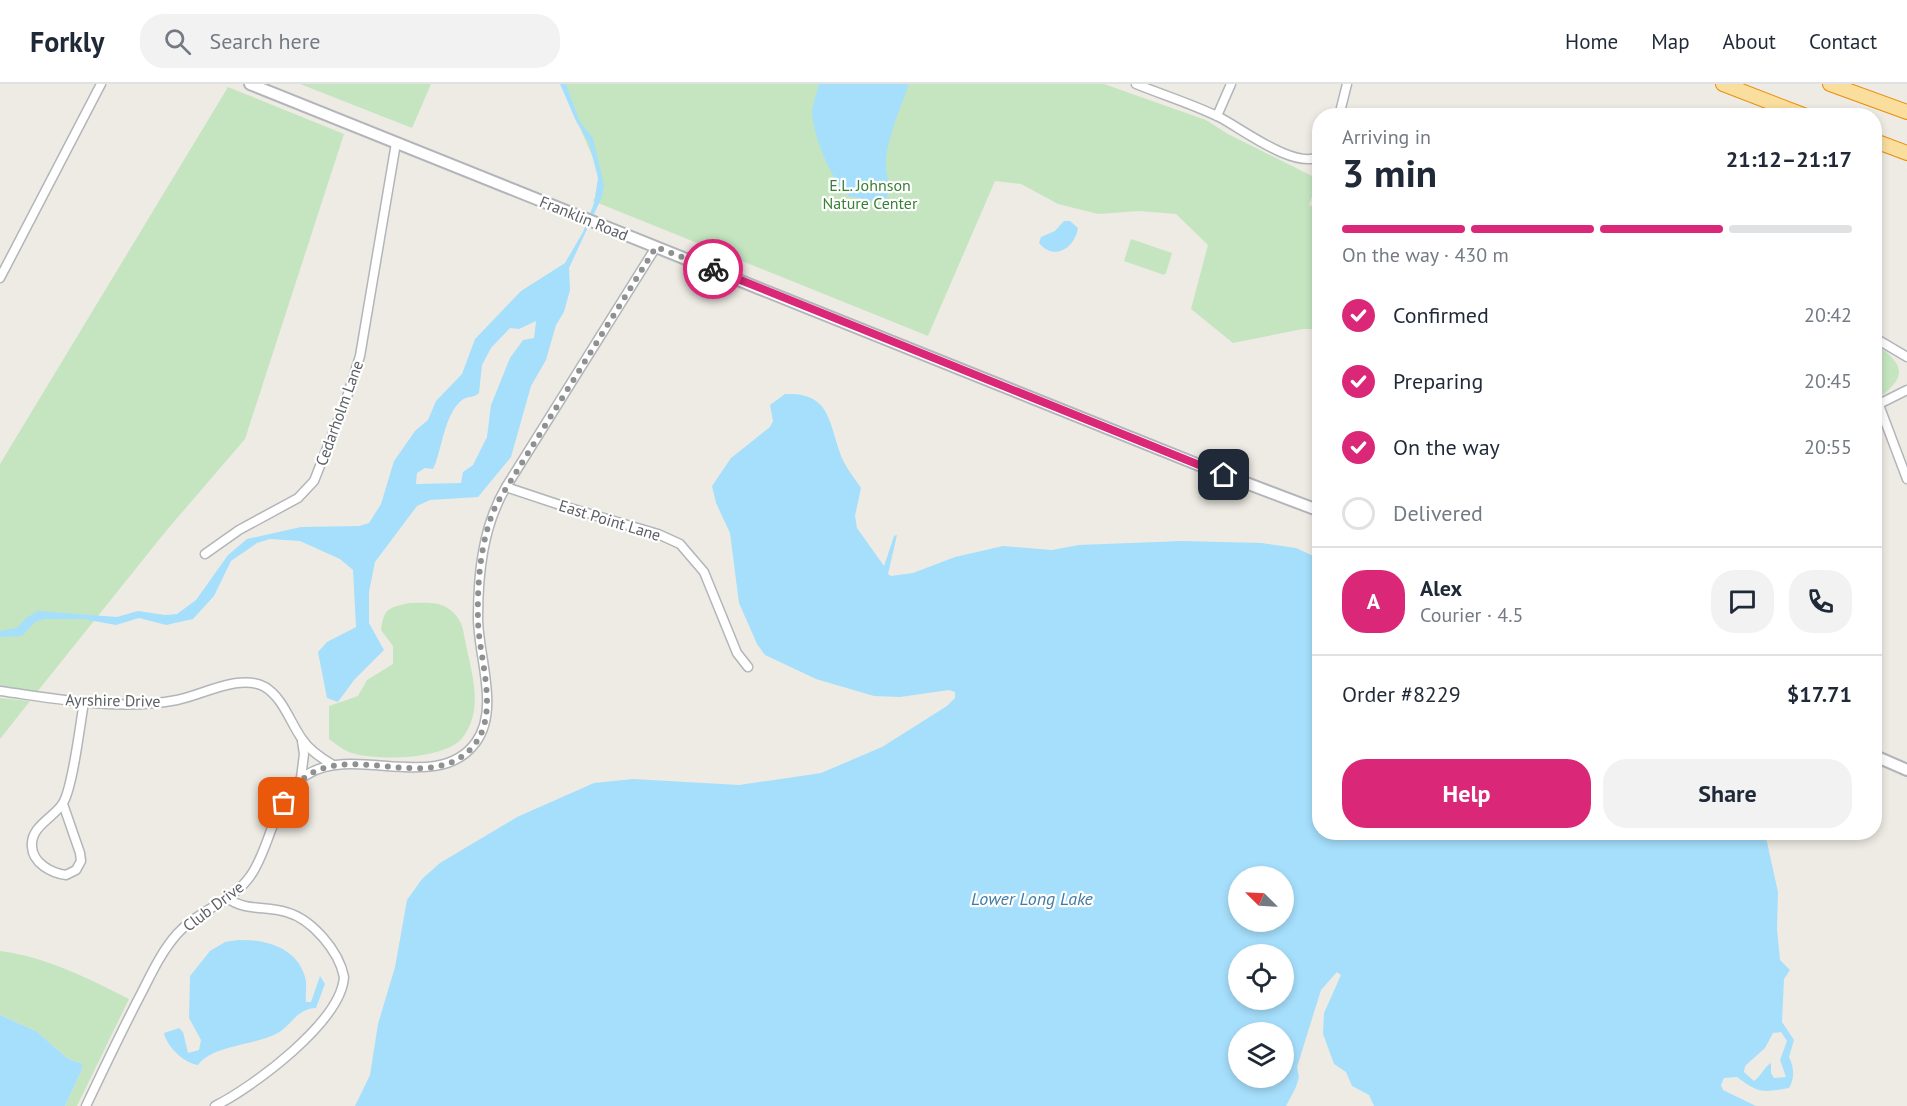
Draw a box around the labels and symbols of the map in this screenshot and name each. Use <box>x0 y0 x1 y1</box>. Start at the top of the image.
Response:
park label: E.L. Johnson Nature Center <box>823 175 918 213</box>
street label: Franklin Road <box>537 191 631 245</box>
courier <box>683 239 743 299</box>
street label: Cedarholm Lane <box>311 358 367 468</box>
pin <box>1198 449 1249 500</box>
street label: East Point Lane <box>557 495 663 545</box>
street label: Ayrshire Drive <box>65 689 161 711</box>
pin <box>258 777 309 828</box>
north arrow <box>1228 866 1294 932</box>
street label: Club Drive <box>179 877 247 935</box>
water label: Lower Long Lake <box>971 887 1094 910</box>

